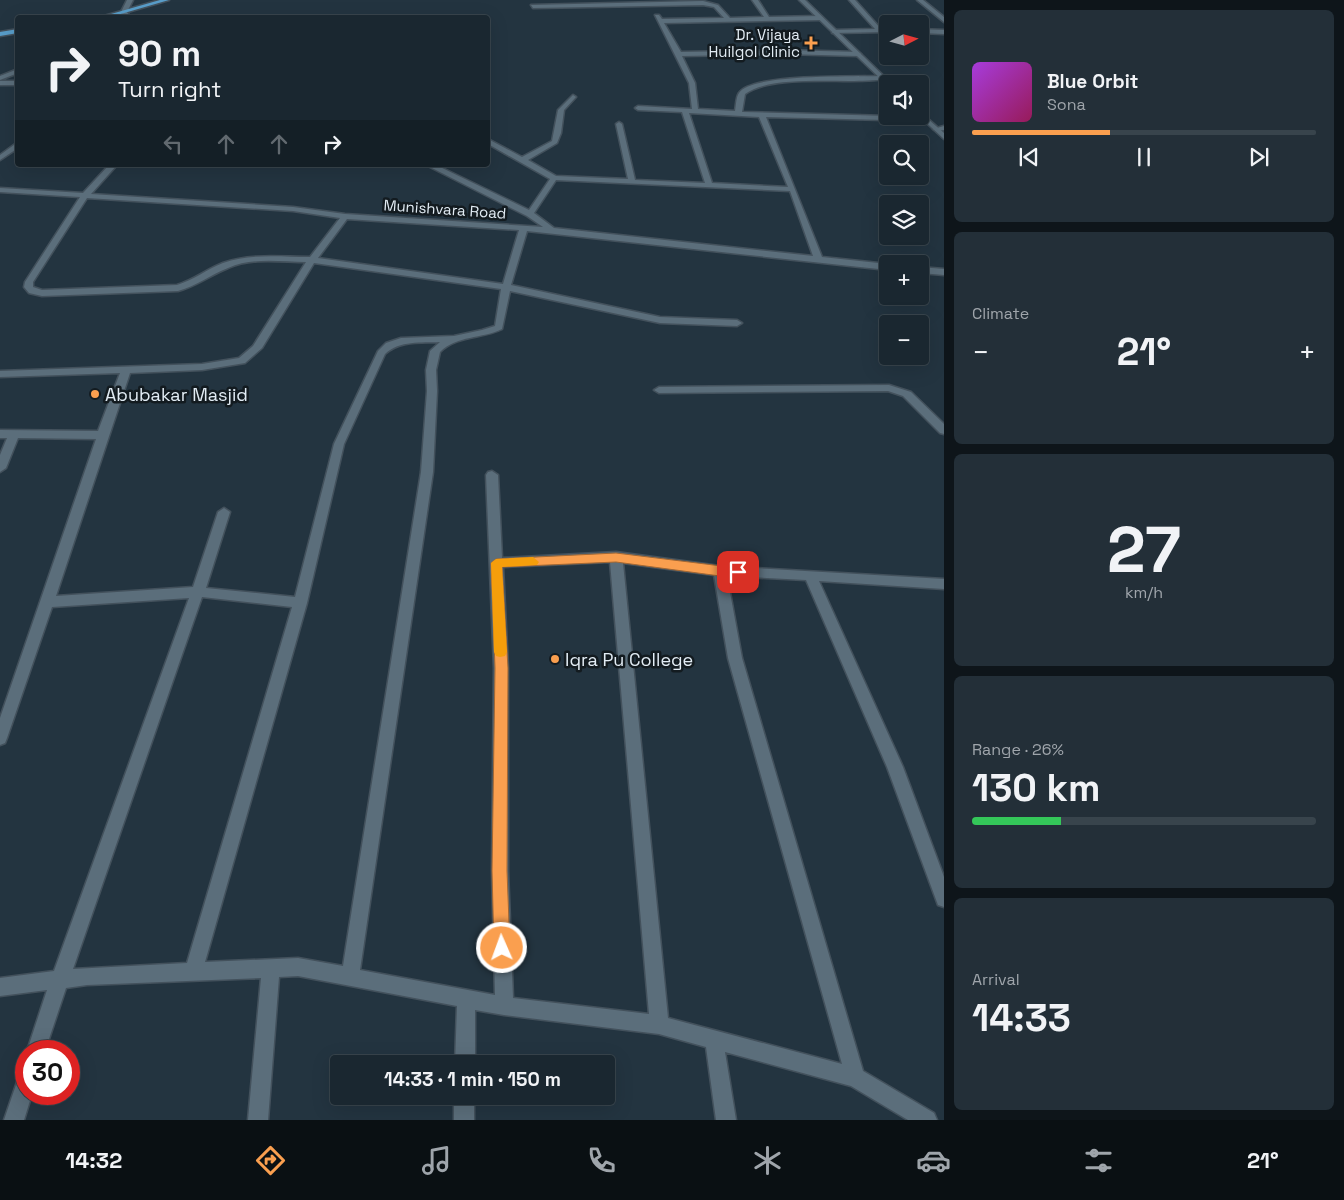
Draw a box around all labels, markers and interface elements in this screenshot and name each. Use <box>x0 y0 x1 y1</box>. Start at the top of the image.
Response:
north arrow <box>879 15 929 65</box>
map controls <box>879 15 929 365</box>
place label: Dr. Vijaya Huilgol Clinic <box>708 25 800 61</box>
text: 90 m <box>118 32 201 76</box>
icon: right <box>35 35 100 100</box>
marker: Dr. Vijaya Huilgol Clinic <box>804 36 818 50</box>
text: Blue Orbit <box>1047 69 1138 94</box>
text: Turn right <box>118 75 221 103</box>
button: sound <box>879 75 929 125</box>
text: Sona <box>1047 94 1086 115</box>
icon: left <box>159 130 187 158</box>
icon: ahead <box>212 130 240 158</box>
icon: ahead <box>265 130 293 158</box>
icon: right <box>318 130 346 158</box>
button: search <box>879 135 929 185</box>
icon: previous <box>1015 143 1043 171</box>
icon: pause <box>1130 143 1158 171</box>
icon: next <box>1245 143 1273 171</box>
street label: Munishvara Road <box>383 195 507 223</box>
button: layers <box>879 195 929 245</box>
button: + <box>879 255 929 305</box>
text: Climate <box>972 303 1029 324</box>
button: − <box>879 315 929 365</box>
text: 21° <box>1117 328 1171 376</box>
text: − <box>972 334 989 370</box>
text: + <box>1299 334 1316 370</box>
place label: Abubakar Masjid <box>105 383 248 406</box>
marker: Abubakar Masjid <box>89 388 101 400</box>
text: 27 <box>1107 508 1181 591</box>
pin <box>717 551 759 593</box>
icon: arrive <box>724 558 752 586</box>
text: km/h <box>1125 582 1163 603</box>
place label: Iqra Pu College <box>565 648 693 671</box>
marker: Iqra Pu College <box>549 653 561 665</box>
text: Range · 26% <box>972 739 1064 760</box>
text: 130 km <box>972 764 1100 812</box>
position arrow <box>475 921 527 973</box>
text: Arrival <box>972 969 1020 990</box>
text: 14:33 <box>972 994 1071 1042</box>
speed limit sign: 30 <box>15 1040 80 1105</box>
text: 14:33 · 1 min · 150 m <box>384 1067 561 1092</box>
icon: directions <box>253 1143 288 1178</box>
icon: music <box>419 1143 454 1178</box>
icon: phone <box>584 1143 619 1178</box>
icon: climate <box>750 1143 785 1178</box>
icon: car <box>916 1143 951 1178</box>
icon: filters <box>1081 1143 1116 1178</box>
text: 14:32 <box>65 1146 122 1174</box>
text: 21° <box>1247 1146 1279 1174</box>

